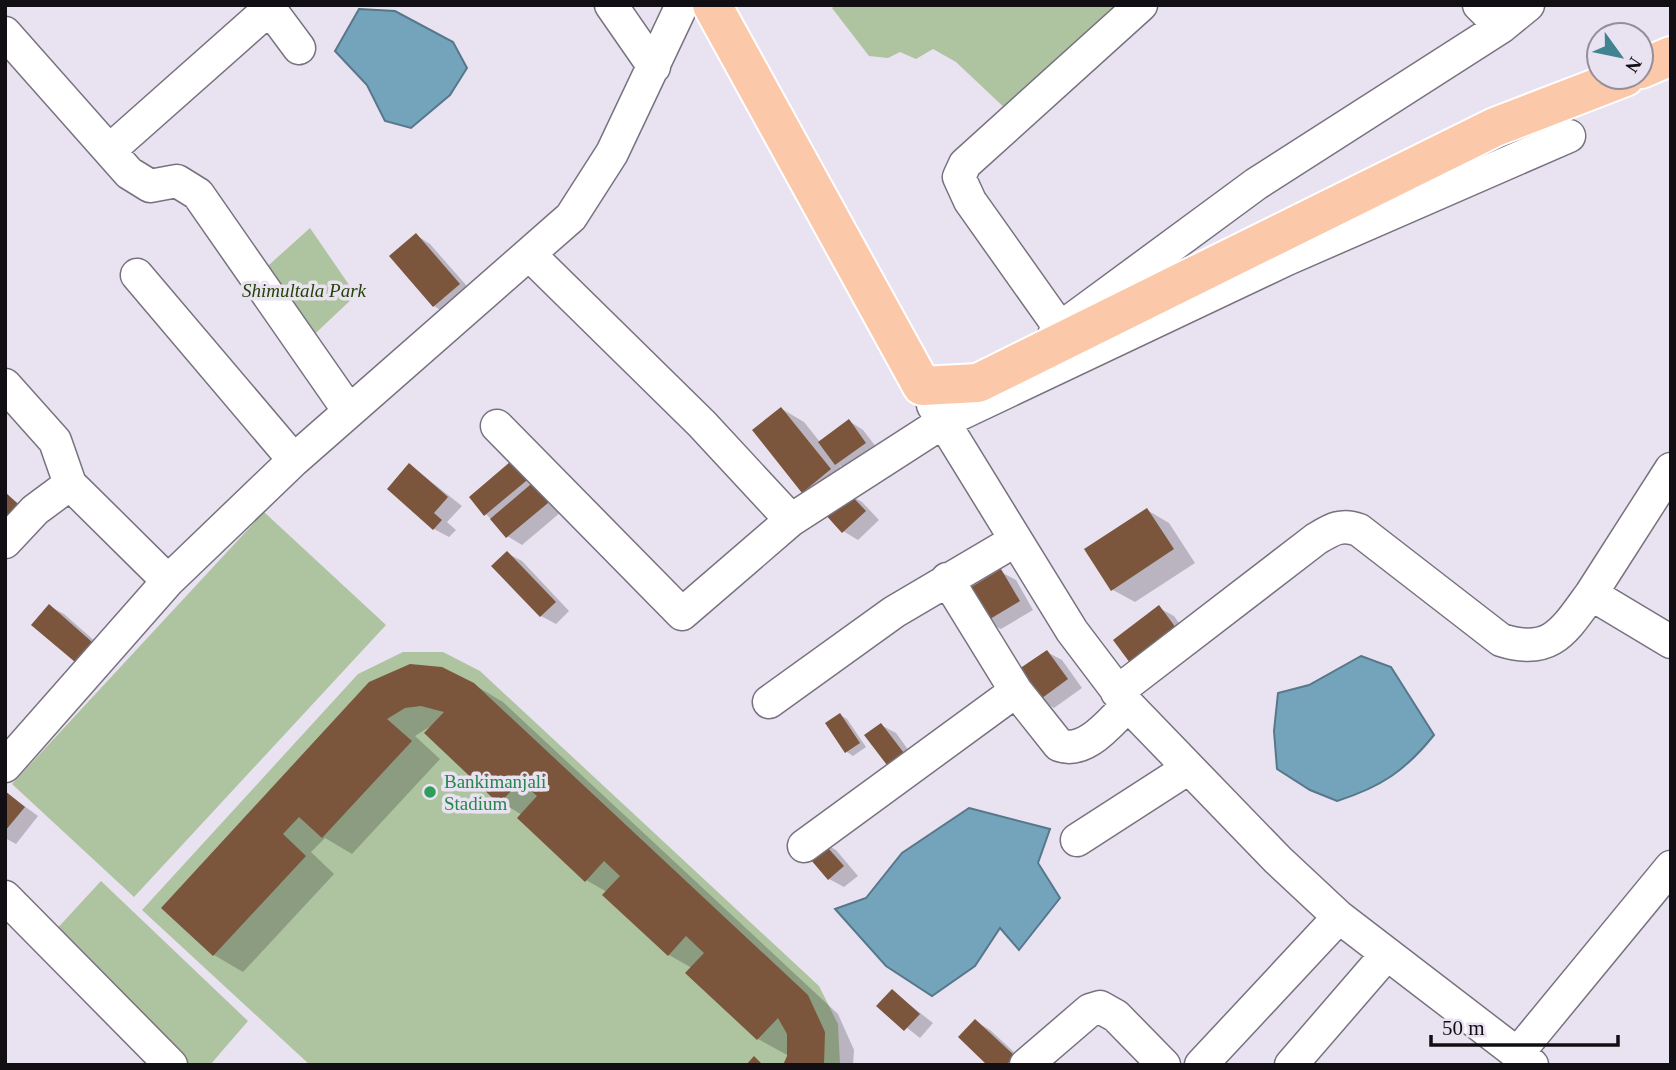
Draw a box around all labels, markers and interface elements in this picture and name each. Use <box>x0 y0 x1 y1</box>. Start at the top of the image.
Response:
north arrow <box>1585 21 1655 91</box>
text: N <box>1621 54 1646 77</box>
park label: Shimultala Park <box>242 280 367 301</box>
place label: Bankimanjali Stadium <box>444 771 546 814</box>
marker: Bankimanjali Stadium <box>422 784 438 800</box>
scale bar <box>1431 1004 1618 1048</box>
text: 50 m <box>1442 1016 1485 1040</box>

